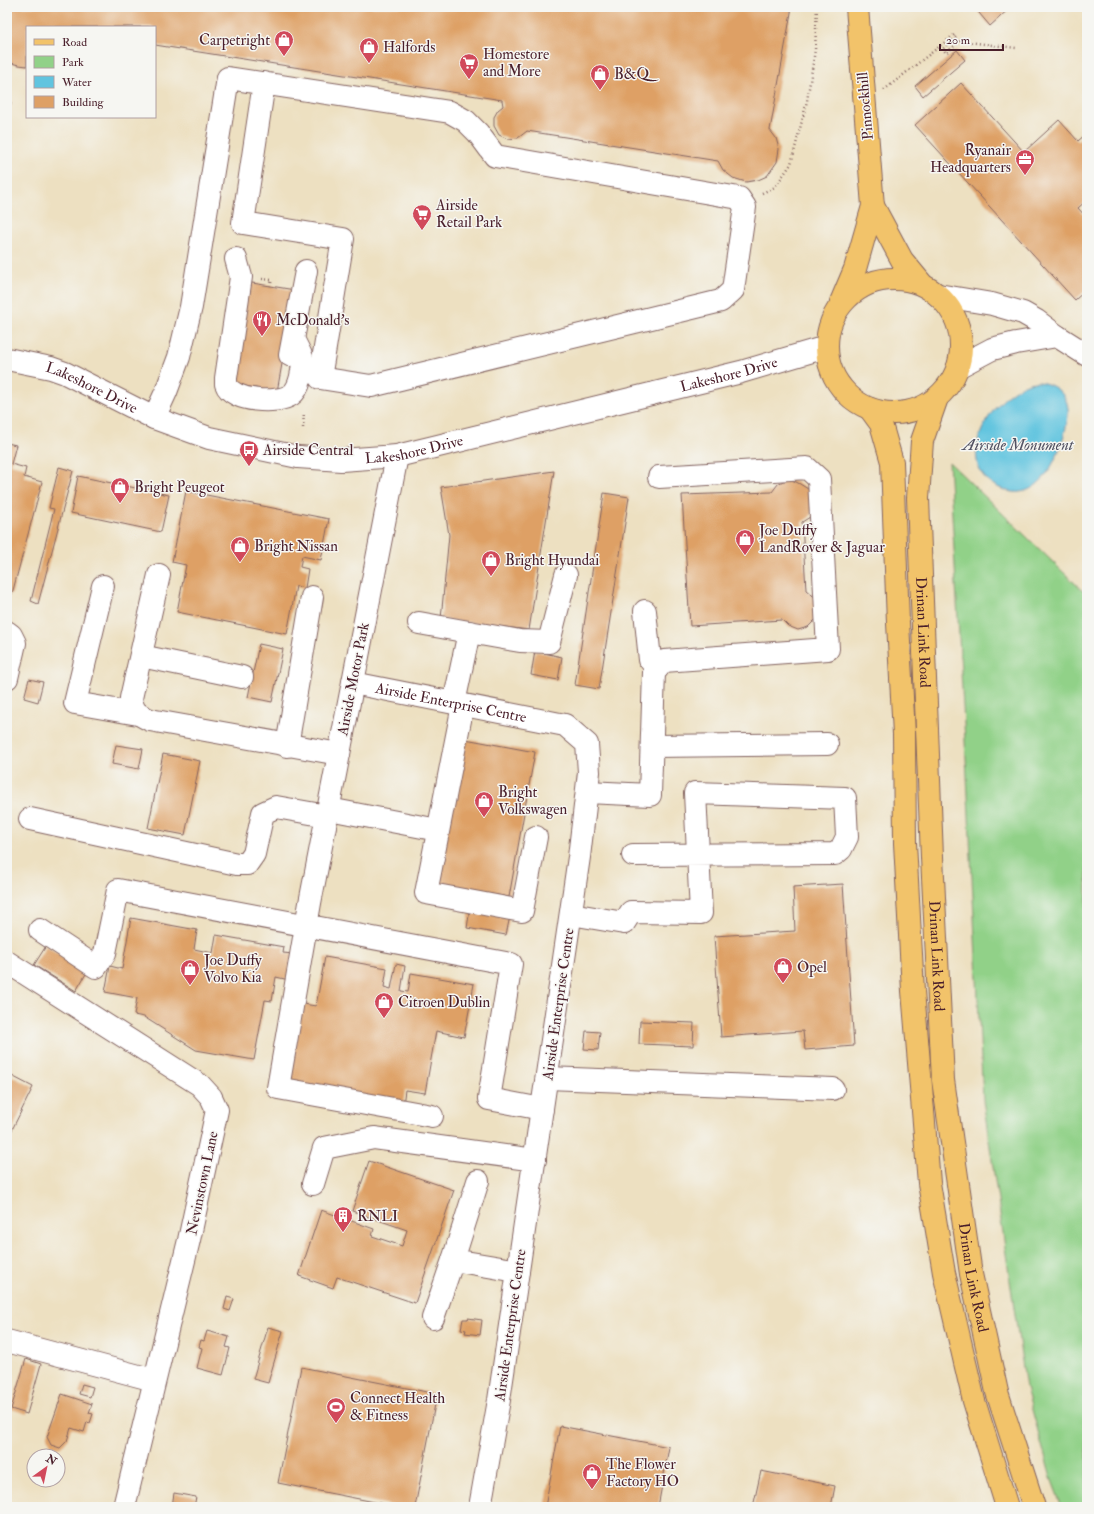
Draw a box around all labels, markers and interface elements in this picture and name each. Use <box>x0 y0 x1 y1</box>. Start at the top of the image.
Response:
legend <box>26 26 156 118</box>
scale bar <box>940 26 1003 52</box>
shop icon: Carpetright <box>273 29 295 57</box>
place label: Carpetright <box>199 31 270 51</box>
text: 20 m <box>946 33 971 48</box>
text: Road <box>62 35 87 50</box>
shop icon: Halfords <box>358 36 380 64</box>
place label: Halfords <box>383 38 435 57</box>
place label: Homestore and More <box>483 45 549 81</box>
supermarket icon: Homestore and More <box>458 52 480 80</box>
text: Park <box>62 55 84 70</box>
shop icon: B&Q <box>589 63 611 91</box>
place label: B&Q <box>614 65 658 84</box>
street label: Pinnockhill <box>853 71 878 141</box>
text: Water <box>61 75 92 90</box>
text: Building <box>62 95 105 110</box>
place label: Ryanair Headquarters <box>930 141 1011 177</box>
office icon: Ryanair Headquarters <box>1014 148 1036 176</box>
place label: Airside Retail Park <box>435 196 502 232</box>
supermarket icon: Airside Retail Park <box>411 203 433 231</box>
restaurant icon: McDonald's <box>251 309 273 337</box>
place label: McDonald's <box>276 311 349 330</box>
street label: Lakeshore Drive <box>678 353 780 396</box>
street label: Lakeshore Drive <box>43 358 141 418</box>
street label: Lakeshore Drive <box>364 431 465 468</box>
water label: Airside Monument <box>961 435 1075 455</box>
bus stop icon: Airside Central <box>238 439 260 467</box>
place label: Airside Central <box>262 441 353 460</box>
shop icon: Bright Peugeot <box>109 476 131 504</box>
place label: Bright Peugeot <box>134 478 225 497</box>
place label: Joe Duffy LandRover & Jaguar <box>758 521 885 558</box>
shop icon: Joe Duffy LandRover & Jaguar <box>734 528 756 556</box>
shop icon: Bright Nissan <box>229 535 251 563</box>
place label: Bright Nissan <box>254 537 338 556</box>
shop icon: Bright Hyundai <box>480 549 502 577</box>
place label: Bright Hyundai <box>505 551 599 570</box>
street label: Drinan Link Road <box>911 576 934 689</box>
street label: Airside Motor Park <box>333 621 374 738</box>
street label: Airside Enterprise Centre <box>373 678 528 727</box>
place label: Bright Volkswagen <box>498 783 568 819</box>
shop icon: Bright Volkswagen <box>473 790 495 818</box>
street label: Drinan Link Road <box>924 900 949 1012</box>
street label: Airside Enterprise Centre <box>538 927 580 1082</box>
place label: Joe Duffy Volvo Kia <box>203 951 262 987</box>
shop icon: Opel <box>772 956 794 984</box>
shop icon: Joe Duffy Volvo Kia <box>179 958 201 986</box>
place label: Opel <box>797 958 827 978</box>
shop icon: Citroen Dublin <box>373 991 395 1019</box>
place label: Citroen Dublin <box>398 993 491 1012</box>
street label: Nevinstown Lane <box>182 1129 223 1237</box>
building icon: RNLI <box>332 1205 354 1233</box>
place label: RNLI <box>357 1207 398 1226</box>
street label: Drinan Link Road <box>954 1222 993 1335</box>
street label: Airside Enterprise Centre <box>490 1248 532 1403</box>
place label: Connect Health & Fitness <box>350 1389 445 1425</box>
sports icon: Connect Health & Fitness <box>325 1396 347 1424</box>
north arrow <box>26 1448 66 1488</box>
text: N <box>43 1451 60 1469</box>
place label: The Flower Factory HO <box>606 1455 679 1491</box>
shop icon: The Flower Factory HO <box>581 1462 603 1490</box>

